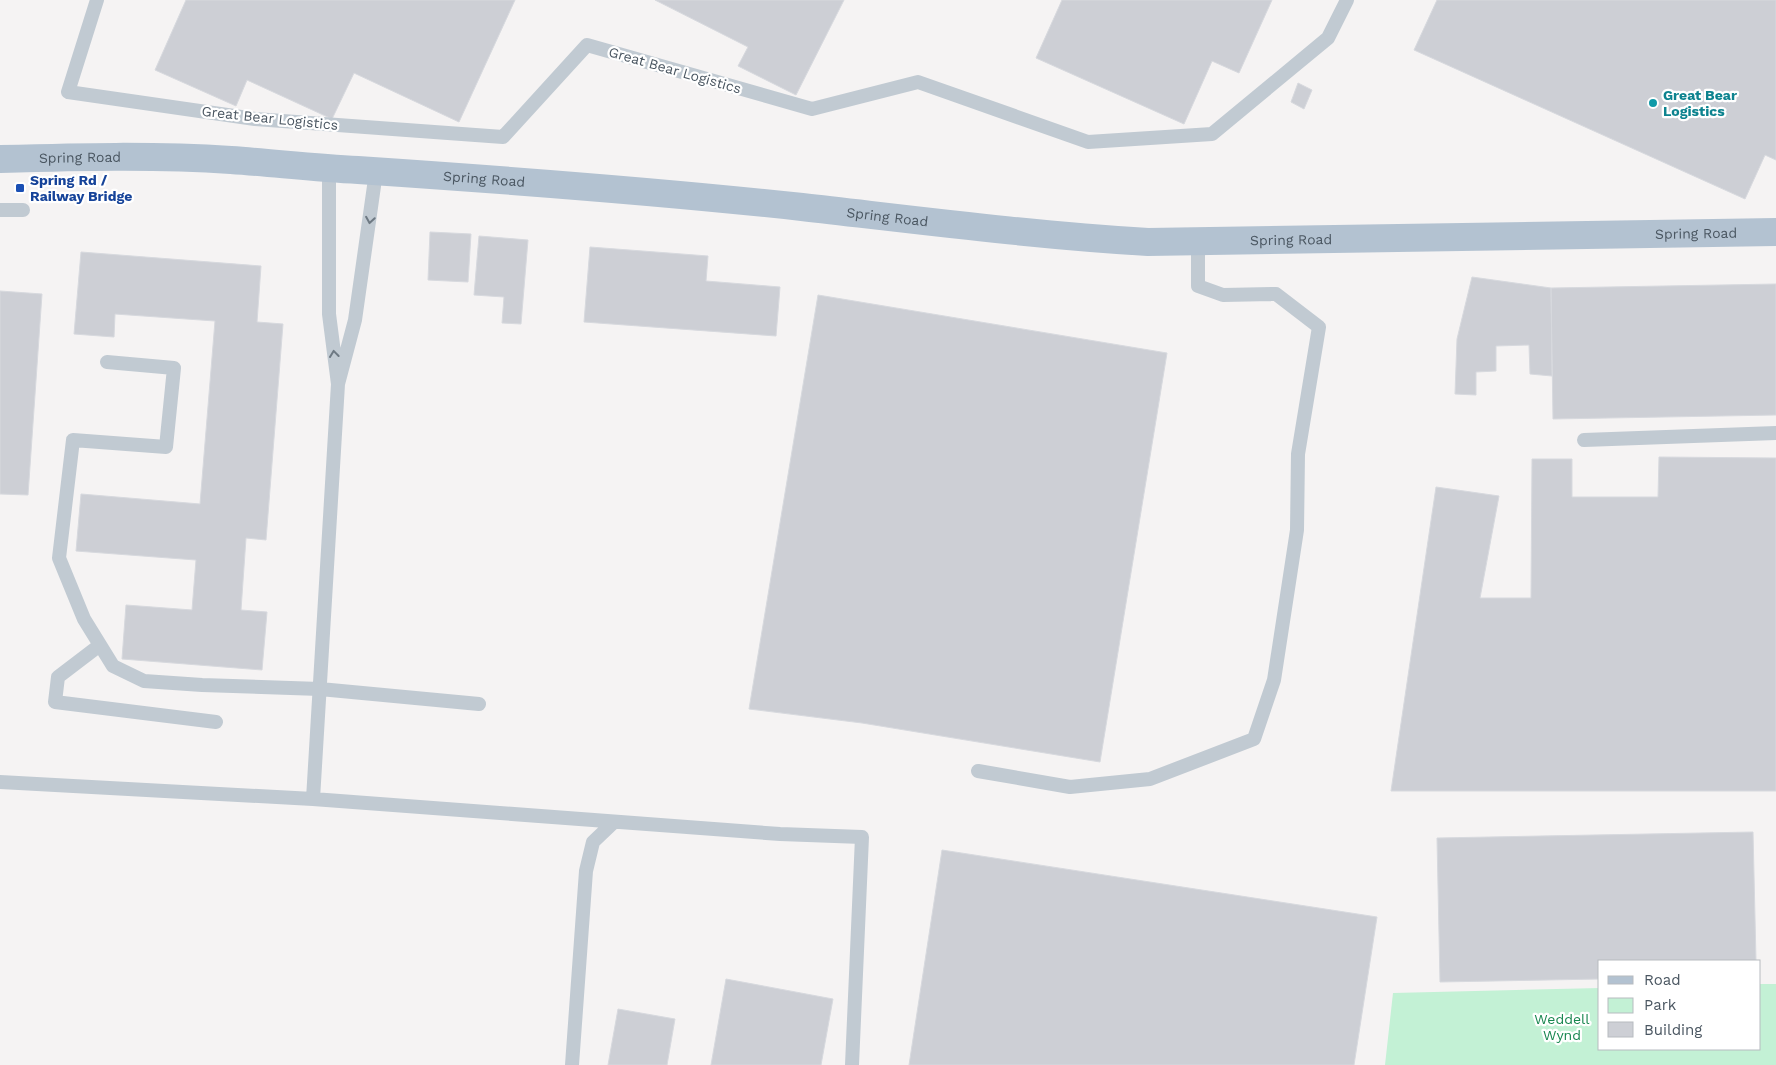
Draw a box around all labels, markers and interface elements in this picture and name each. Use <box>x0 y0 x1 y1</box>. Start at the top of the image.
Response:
street label: Great Bear Logistics <box>607 43 743 97</box>
place label: Great Bear Logistics <box>1663 87 1737 119</box>
marker: Great Bear Logistics <box>1647 97 1659 109</box>
street label: Great Bear Logistics <box>201 103 339 133</box>
street label: Spring Road <box>39 149 121 166</box>
street label: Spring Road <box>443 168 526 190</box>
place label: Spring Rd / Railway Bridge <box>30 172 132 204</box>
marker: Spring Rd / Railway Bridge <box>14 182 26 194</box>
street label: Spring Road <box>846 204 929 230</box>
one-way arrow <box>365 216 376 224</box>
street label: Spring Road <box>1655 225 1737 242</box>
street label: Spring Road <box>1250 231 1332 248</box>
one-way arrow <box>330 350 340 358</box>
legend <box>1598 960 1761 1050</box>
text: Road <box>1644 971 1681 989</box>
text: Park <box>1644 996 1677 1014</box>
park label: Weddell Wynd <box>1534 1011 1590 1043</box>
text: Building <box>1644 1021 1702 1039</box>

